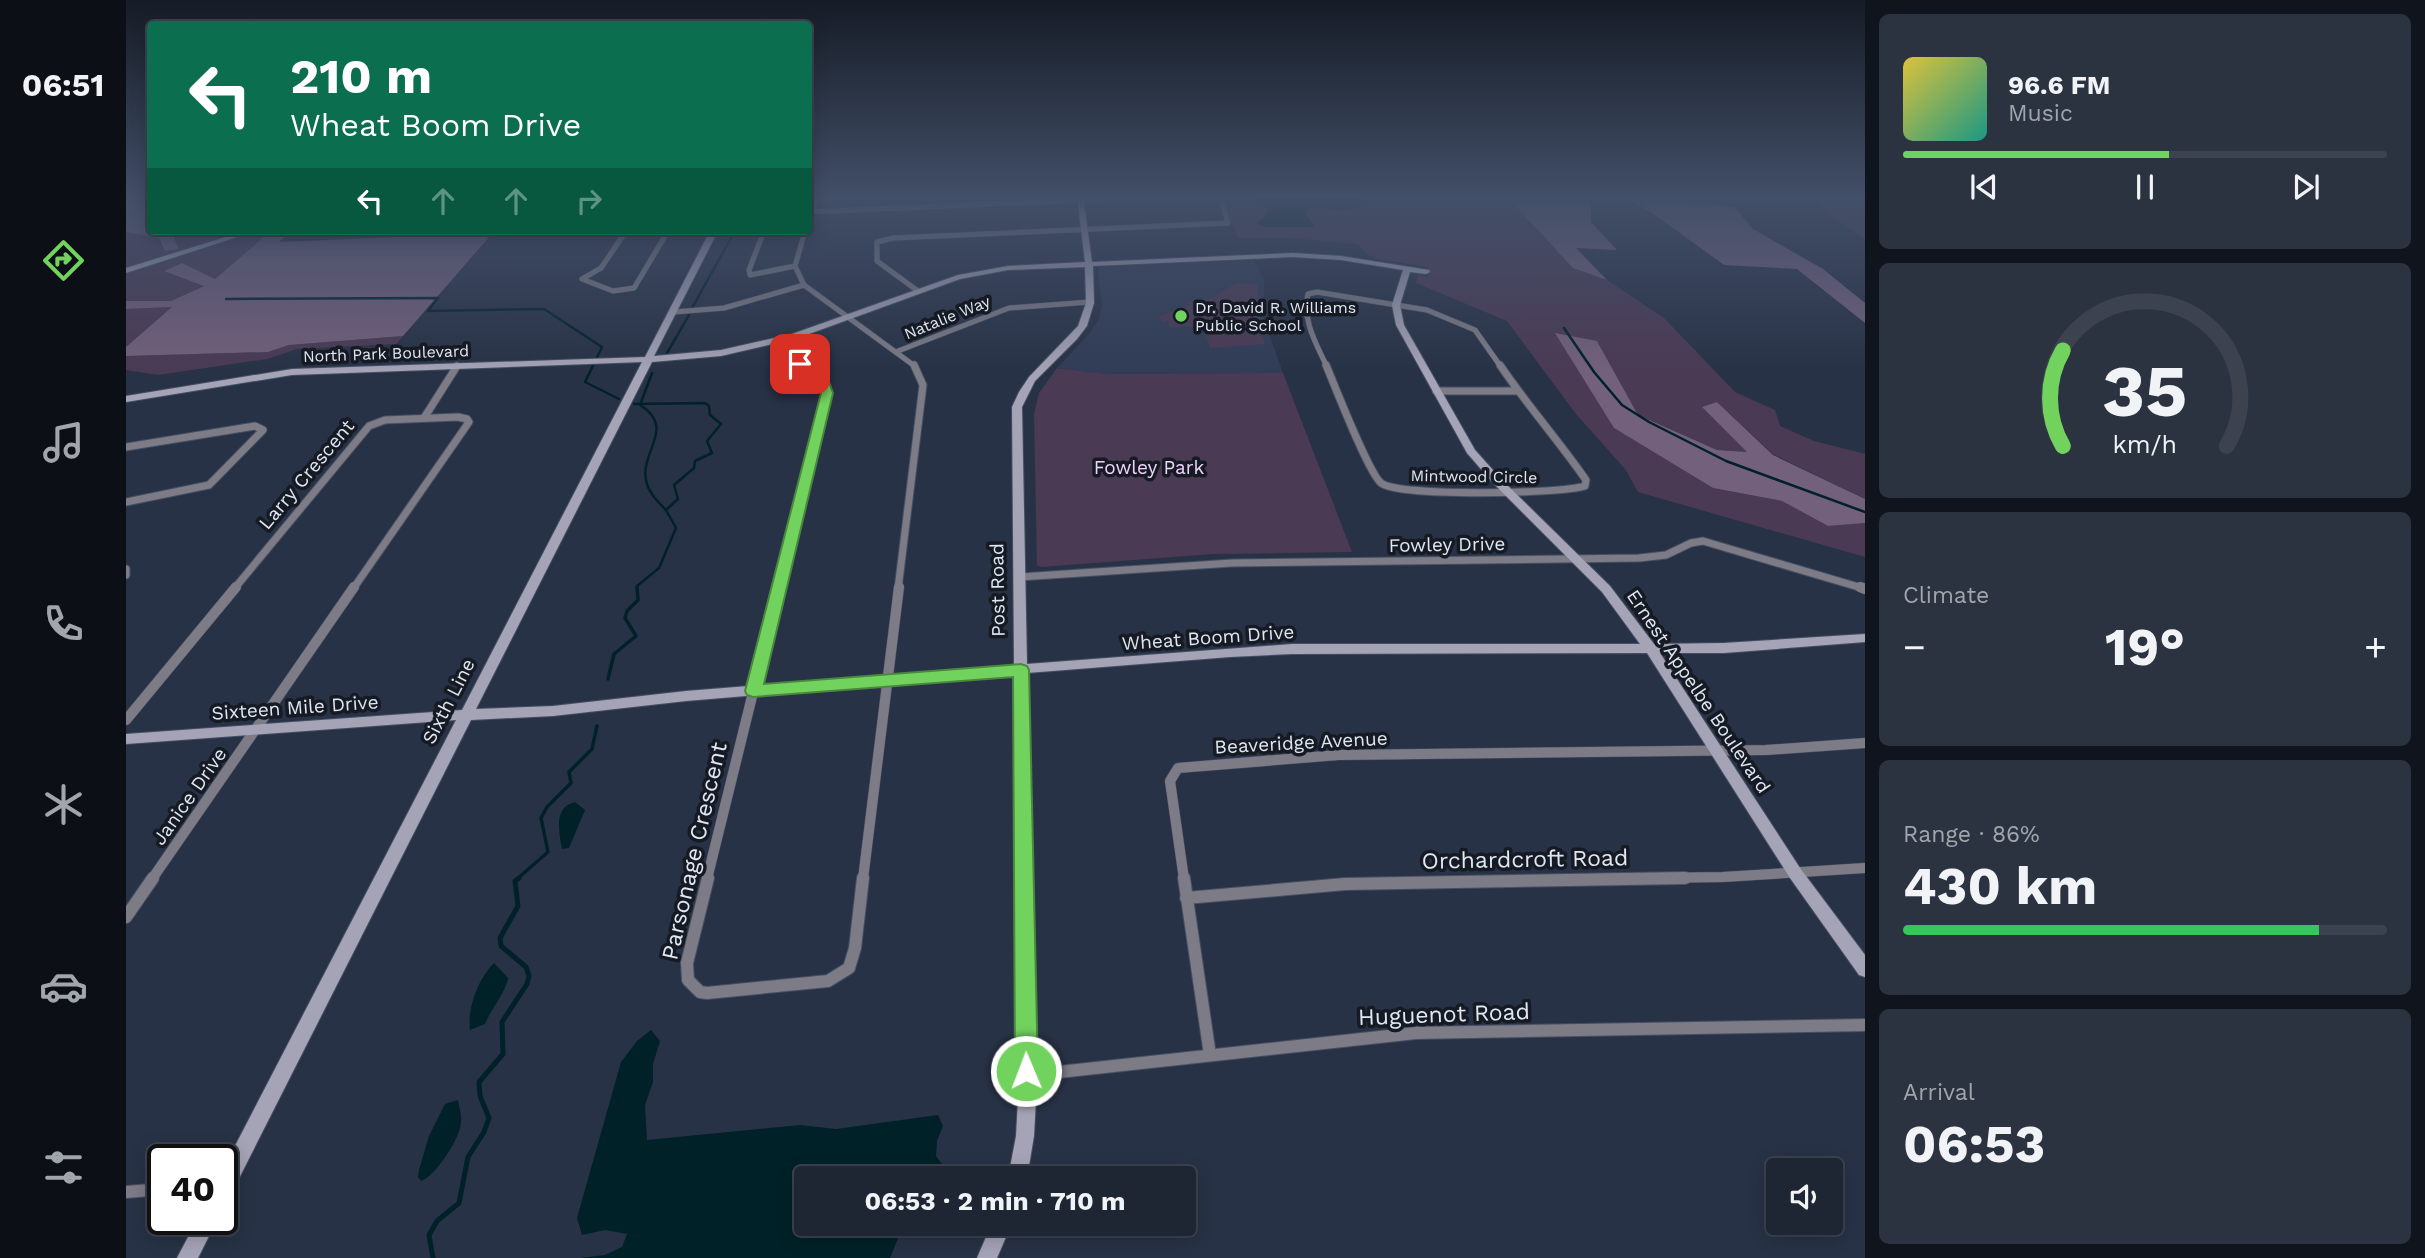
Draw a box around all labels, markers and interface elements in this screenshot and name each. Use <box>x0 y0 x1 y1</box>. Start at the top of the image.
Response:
text: 210 m <box>290 47 432 105</box>
icon: left <box>175 49 266 140</box>
text: 06:51 <box>22 66 104 104</box>
text: 96.6 FM <box>2008 70 2110 100</box>
text: Music <box>2008 100 2073 127</box>
text: Wheat Boom Drive <box>290 106 581 144</box>
icon: previous <box>1965 168 2003 206</box>
icon: pause <box>2126 168 2164 206</box>
icon: next <box>2287 168 2325 206</box>
icon: left <box>351 182 389 220</box>
icon: ahead <box>424 182 462 220</box>
icon: ahead <box>497 182 535 220</box>
icon: right <box>570 182 608 220</box>
icon: directions <box>39 236 88 285</box>
street label: Natalie Way <box>901 291 994 343</box>
place label: Dr. David R. Williams Public School <box>1195 298 1356 335</box>
marker: Dr. David R. Williams Public School <box>1173 308 1189 324</box>
pin <box>770 334 830 394</box>
street label: North Park Boulevard <box>303 341 469 366</box>
icon: arrive <box>781 345 819 383</box>
text: 35 <box>2102 349 2188 435</box>
street label: Larry Crescent <box>254 415 359 534</box>
icon: music <box>39 418 88 467</box>
text: km/h <box>2113 430 2177 459</box>
park label: Fowley Park <box>1094 456 1204 479</box>
street label: Mintwood Circle <box>1410 466 1538 487</box>
street label: Fowley Drive <box>1388 532 1506 557</box>
street label: Post Road <box>985 543 1010 637</box>
text: Climate <box>1903 582 1989 609</box>
street label: Ernest Appelbe Boulevard <box>1622 585 1775 797</box>
icon: phone <box>39 599 88 648</box>
text: 19° <box>2105 617 2185 678</box>
street label: Wheat Boom Drive <box>1121 620 1295 655</box>
text: − <box>1903 625 1926 669</box>
text: + <box>2364 625 2387 669</box>
street label: Sixth Line <box>417 655 480 748</box>
street label: Sixteen Mile Drive <box>211 690 379 725</box>
street label: Beaveridge Avenue <box>1214 726 1388 759</box>
street label: Parsonage Crescent <box>656 739 733 963</box>
street label: Janice Drive <box>147 743 231 849</box>
icon: climate <box>39 780 88 829</box>
text: Range · 86% <box>1903 821 2040 848</box>
street label: Orchardcroft Road <box>1421 844 1629 875</box>
text: 430 km <box>1903 856 2097 917</box>
icon: car <box>39 962 88 1011</box>
street label: Huguenot Road <box>1358 998 1530 1031</box>
position arrow <box>989 1034 1063 1108</box>
text: Arrival <box>1903 1079 1975 1106</box>
text: 06:53 <box>1903 1114 2045 1175</box>
icon: filters <box>39 1143 88 1192</box>
speed limit sign: 40 <box>147 1144 238 1235</box>
map controls <box>1766 1158 1843 1235</box>
button: sound <box>1766 1158 1843 1235</box>
text: 06:53 · 2 min · 710 m <box>864 1186 1126 1216</box>

